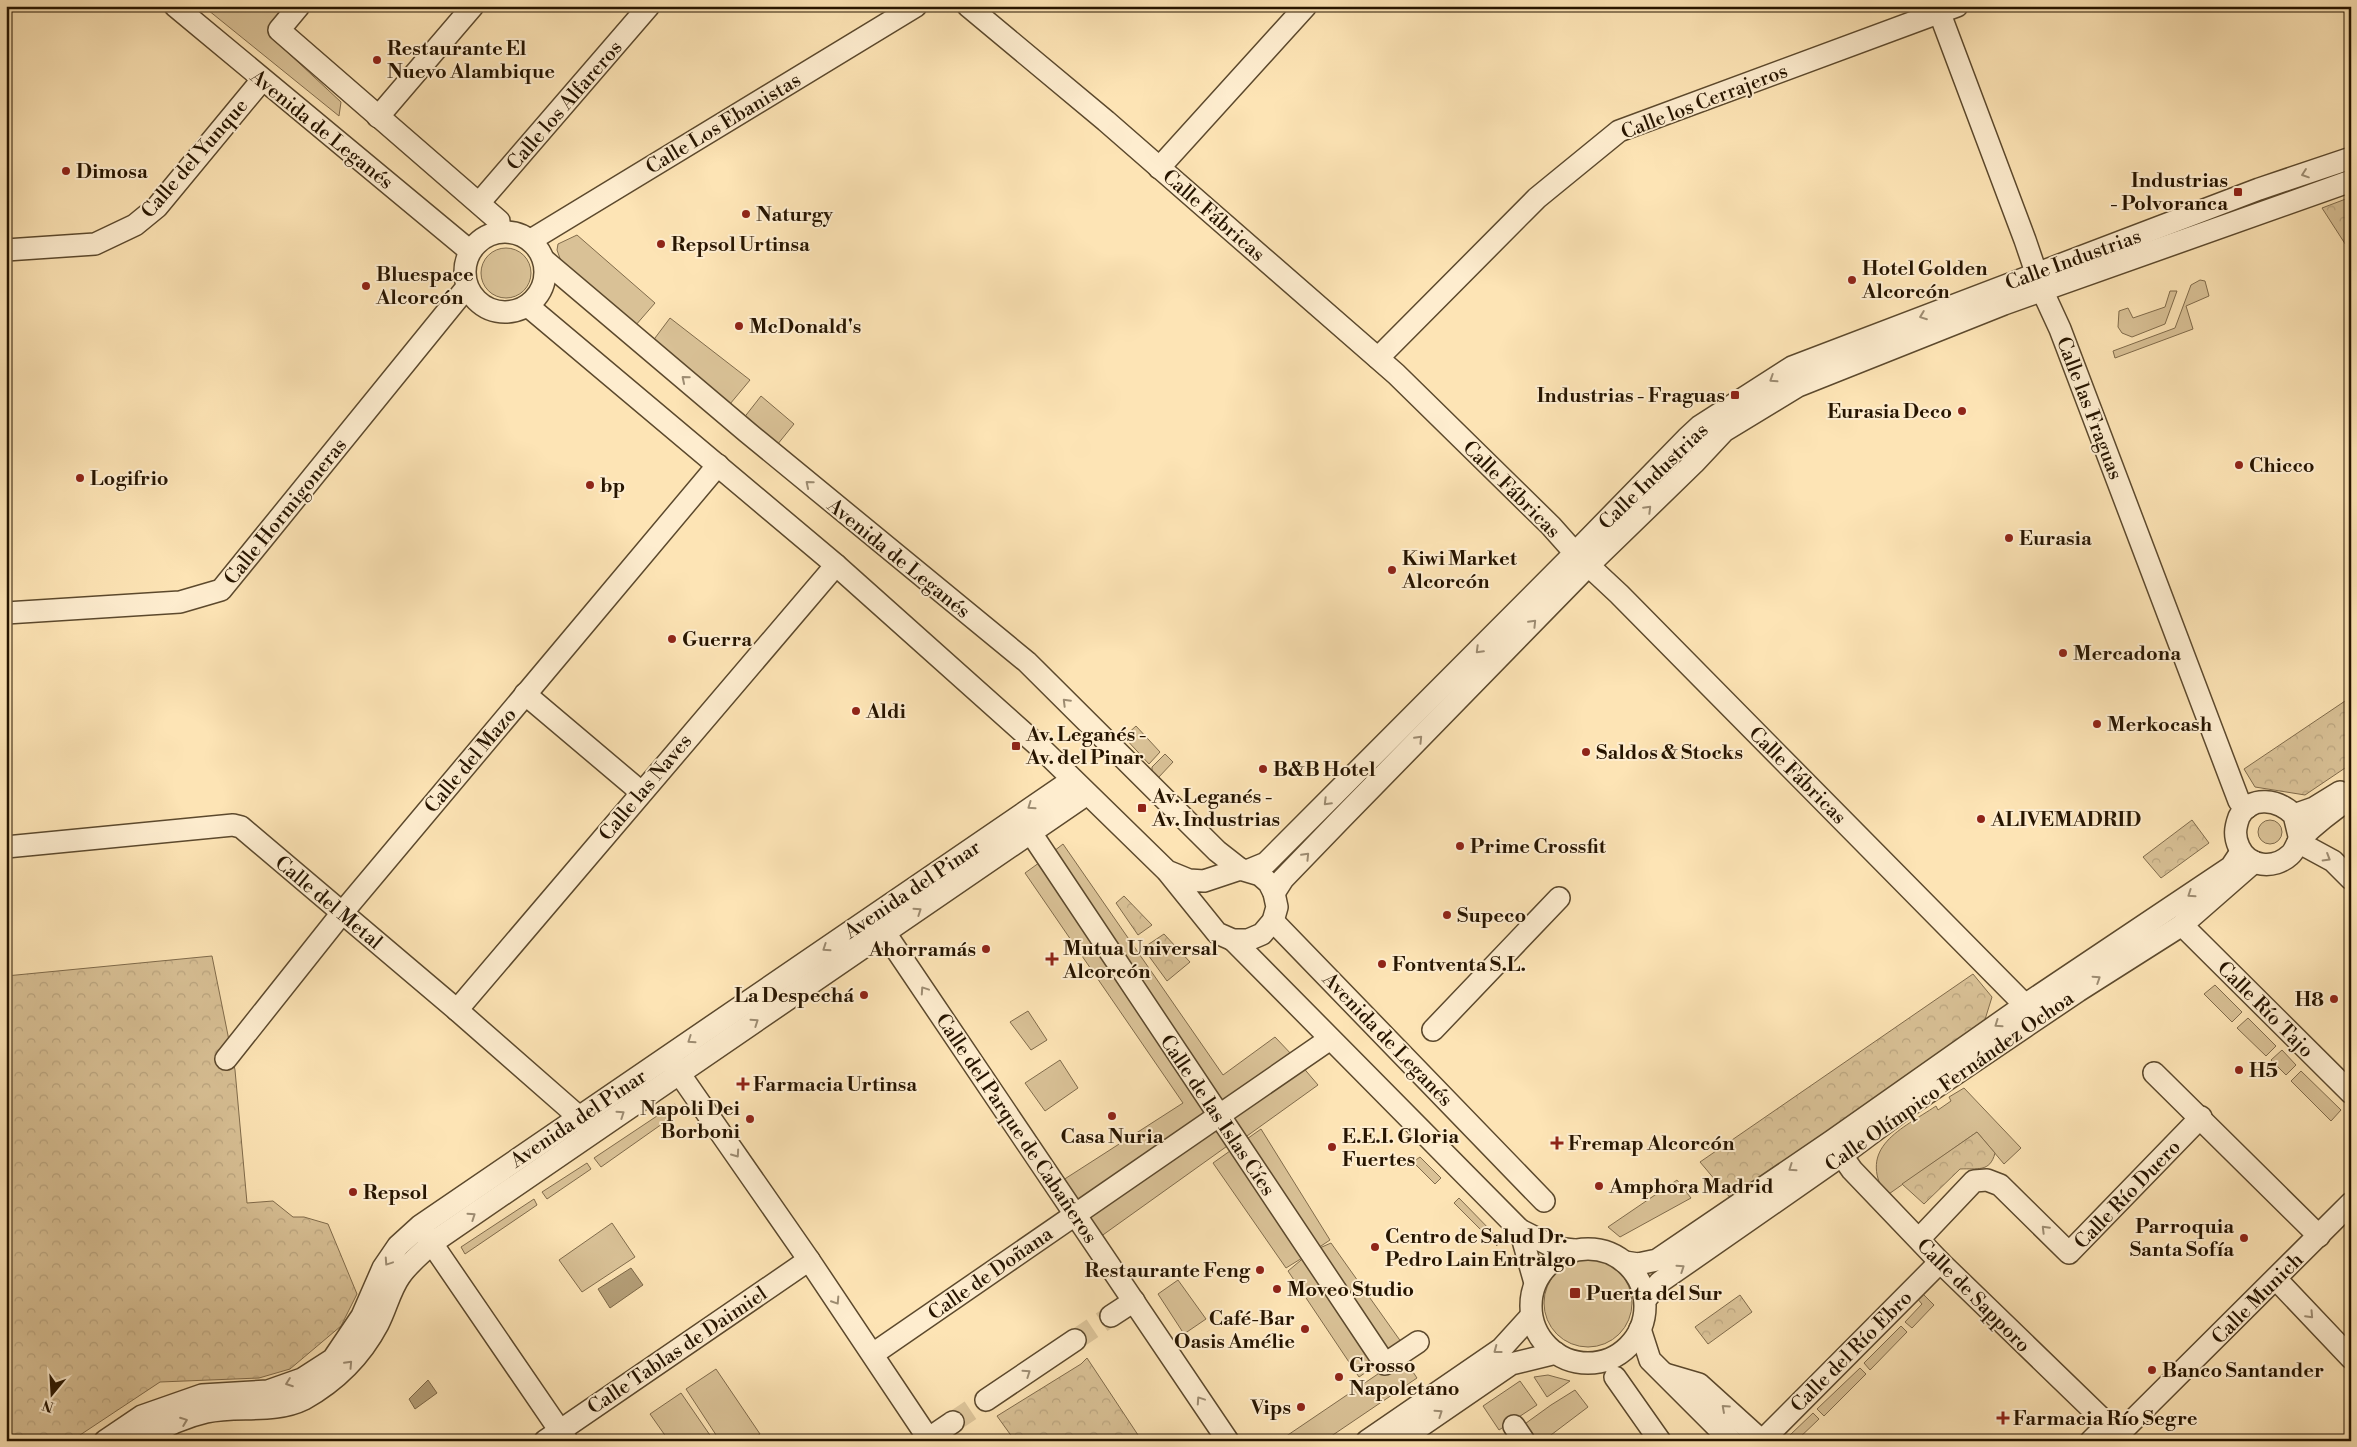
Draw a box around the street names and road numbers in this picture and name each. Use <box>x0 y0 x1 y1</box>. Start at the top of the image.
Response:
street label: Calle los Alfareros <box>502 36 628 176</box>
street label: Calle los Cerrajeros <box>1618 59 1791 146</box>
street label: Avenida de Leganés <box>244 64 398 196</box>
street label: Calle Los Ebanistas <box>642 68 806 180</box>
street label: Calle del Yunque <box>136 94 254 224</box>
street label: Calle Fábricas <box>1157 165 1270 268</box>
street label: Calle Industrias <box>2002 224 2145 297</box>
street label: Calle las Fraguas <box>2050 334 2127 484</box>
street label: Calle Industrias <box>1594 419 1714 536</box>
street label: Calle Hormigoneras <box>219 434 353 590</box>
street label: Calle Fábricas <box>1457 436 1565 544</box>
street label: Avenida de Leganés <box>821 493 975 625</box>
street label: Calle del Mazo <box>420 703 523 819</box>
street label: Calle Fábricas <box>1743 722 1851 830</box>
street label: Calle las Naves <box>594 729 698 847</box>
street label: Avenida del Pinar <box>839 835 986 946</box>
street label: Calle del Metal <box>269 851 387 955</box>
street label: Calle Río Tajo <box>2211 957 2318 1064</box>
street label: Avenida de Leganés <box>1316 967 1457 1112</box>
street label: Calle Olímpico Fernández Ochoa <box>1821 986 2080 1178</box>
street label: Calle del Parque de Cabañeros <box>929 1009 1102 1249</box>
street label: Calle de las Islas Cíes <box>1154 1031 1280 1201</box>
street label: Avenida del Pinar <box>505 1064 652 1175</box>
street label: Calle Río Duero <box>2070 1135 2187 1255</box>
street label: Calle de Doñana <box>924 1222 1059 1326</box>
street label: Calle de Sapporo <box>1911 1234 2035 1358</box>
street label: Calle Munich <box>2207 1248 2309 1350</box>
street label: Calle Tablas de Daimiel <box>583 1282 772 1421</box>
street label: Calle del Río Ebro <box>1786 1286 1918 1418</box>

